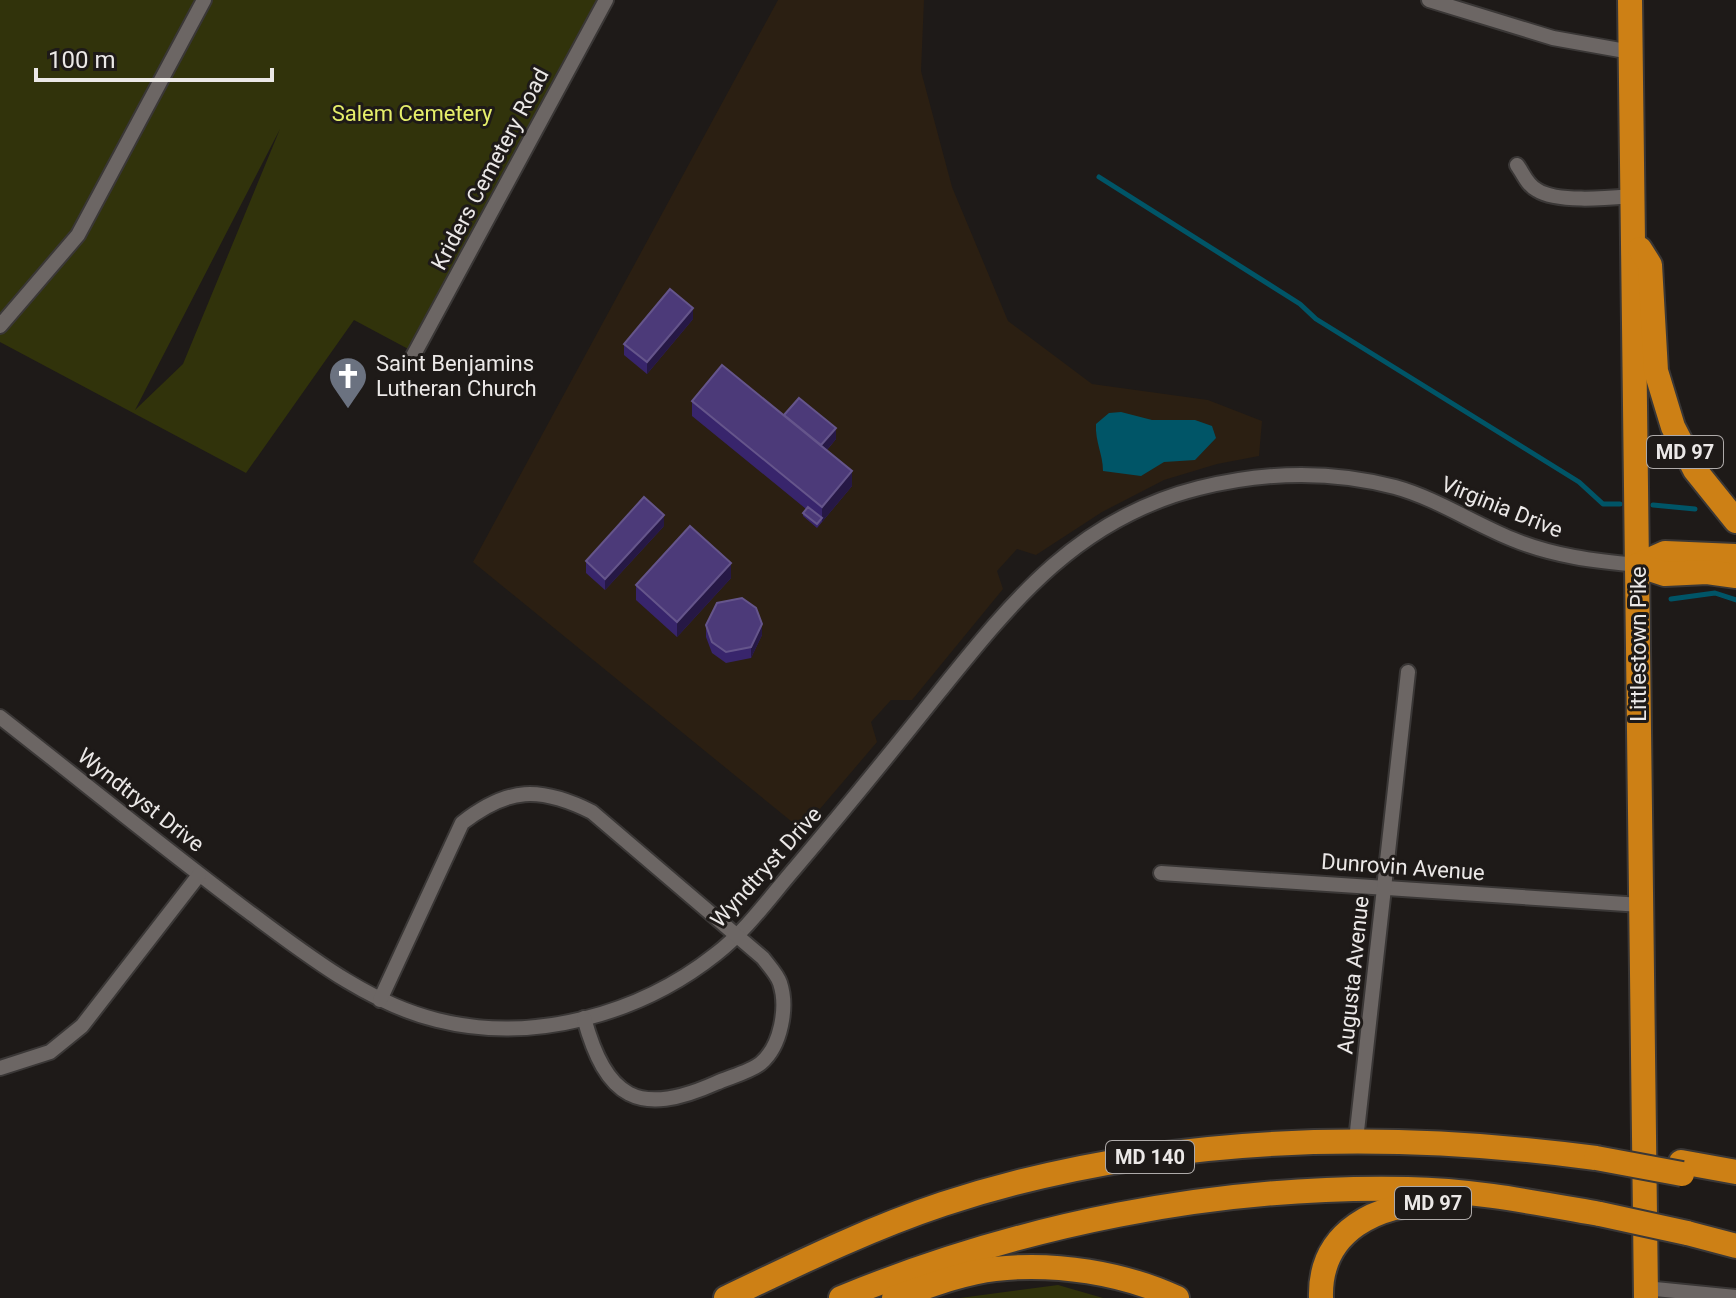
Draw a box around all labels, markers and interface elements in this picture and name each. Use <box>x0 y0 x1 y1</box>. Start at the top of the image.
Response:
scale bar <box>36 32 272 82</box>
text: 100 m <box>48 46 115 74</box>
street label: Kriders Cemetery Road <box>426 64 554 274</box>
park label: Salem Cemetery <box>332 101 493 126</box>
place label: Saint Benjamins Lutheran Church <box>376 351 537 401</box>
church icon: Saint Benjamins Lutheran Church <box>327 355 369 410</box>
road number: MD 97 <box>1647 436 1723 468</box>
street label: Virginia Drive <box>1438 471 1566 543</box>
street label: Littlestown Pike <box>1626 566 1651 722</box>
street label: Wyndtryst Drive <box>73 743 209 857</box>
street label: Wyndtryst Drive <box>705 802 827 932</box>
street label: Dunrovin Avenue <box>1320 849 1486 885</box>
street label: Augusta Avenue <box>1332 895 1374 1055</box>
road number: MD 140 <box>1106 1141 1194 1173</box>
road number: MD 97 <box>1395 1187 1471 1219</box>

